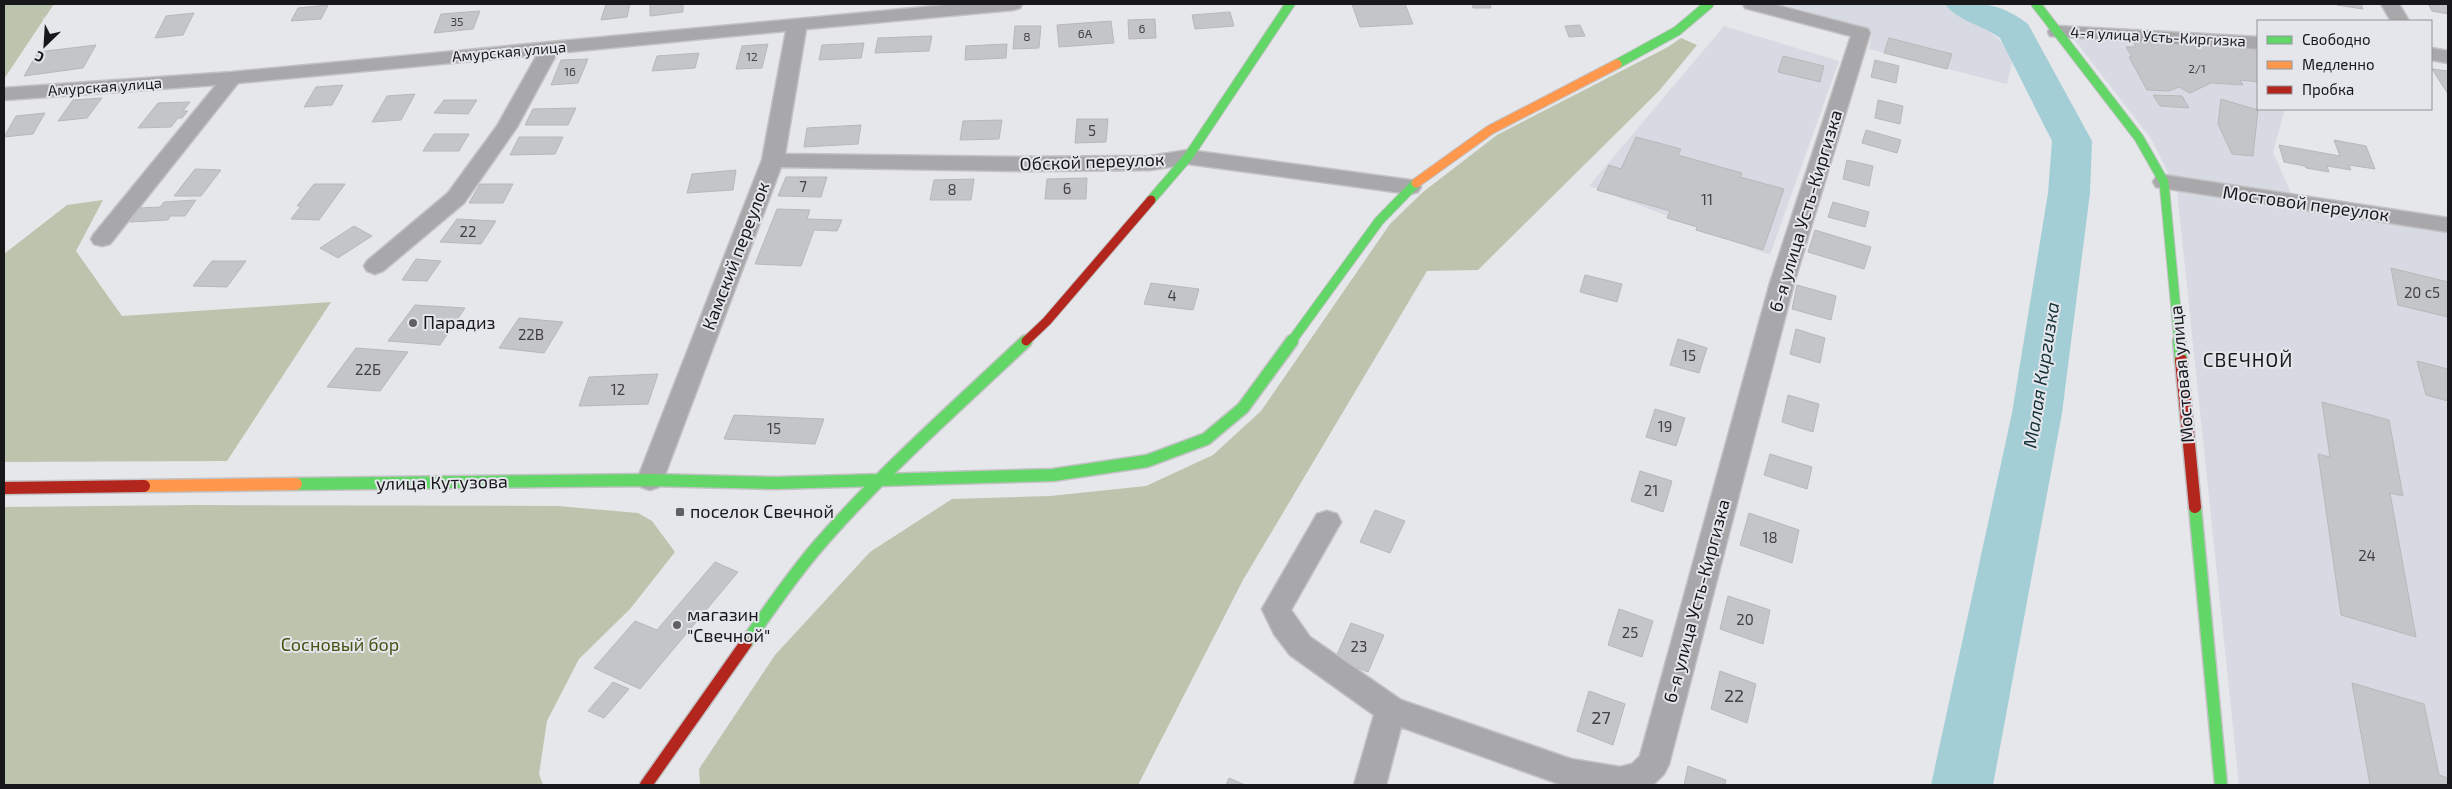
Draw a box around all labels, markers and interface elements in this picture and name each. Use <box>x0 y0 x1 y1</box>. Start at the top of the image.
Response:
house number: 35 <box>450 14 464 28</box>
north arrow <box>20 20 70 70</box>
legend <box>2257 20 2432 110</box>
house number: 6 <box>1139 21 1146 35</box>
street label: 4-я улица Усть-Киргизка <box>2070 22 2246 51</box>
house number: 6А <box>1078 26 1093 40</box>
house number: 8 <box>1023 29 1031 43</box>
text: Свободно <box>2302 30 2371 48</box>
street label: Амурская улица <box>451 37 567 66</box>
text: С <box>32 48 47 67</box>
house number: 12 <box>746 49 758 63</box>
text: Медленно <box>2302 55 2375 73</box>
house number: 2/1 <box>2188 61 2206 75</box>
house number: 16 <box>564 64 576 78</box>
street label: Амурская улица <box>47 73 163 100</box>
text: Пробка <box>2302 80 2354 98</box>
street label: 6-я улица Усть-Киргизка <box>1764 107 1846 314</box>
house number: 5 <box>1088 121 1096 139</box>
street label: Обской переулок <box>1019 147 1165 175</box>
house number: 7 <box>799 177 807 195</box>
street label: Камский переулок <box>697 178 774 333</box>
house number: 6 <box>1063 179 1071 197</box>
house number: 8 <box>947 180 957 198</box>
street label: Мостовой переулок <box>2221 180 2391 226</box>
house number: 11 <box>1701 190 1713 208</box>
house number: 22 <box>460 222 476 240</box>
house number: 20 с5 <box>2404 283 2440 301</box>
house number: 4 <box>1167 286 1177 304</box>
water label: Малая Киргизка <box>2018 300 2063 450</box>
street label: Мостовая улица <box>2164 304 2198 444</box>
place label: Парадиз <box>423 311 495 333</box>
marker: Парадиз <box>407 317 419 329</box>
house number: 22В <box>518 325 544 343</box>
house number: 15 <box>1682 346 1696 364</box>
district label: СВЕЧНОЙ <box>2203 348 2293 371</box>
house number: 22Б <box>355 360 381 378</box>
house number: 12 <box>611 380 625 398</box>
house number: 19 <box>1658 417 1672 435</box>
house number: 15 <box>767 419 781 437</box>
street label: улица Кутузова <box>376 470 508 494</box>
house number: 21 <box>1644 481 1658 499</box>
street label: 6-я улица Усть-Киргизка <box>1658 496 1734 705</box>
place label: поселок Свечной <box>690 500 834 522</box>
marker: поселок Свечной <box>674 506 686 518</box>
house number: 18 <box>1762 528 1778 546</box>
house number: 24 <box>2358 546 2376 564</box>
place label: магазин "Свечной" <box>687 603 770 646</box>
house number: 20 <box>1736 610 1754 628</box>
marker: магазин "Свечной" <box>671 619 683 631</box>
house number: 25 <box>1622 623 1638 641</box>
park label: Сосновый бор <box>281 633 399 655</box>
house number: 23 <box>1351 637 1367 655</box>
house number: 22 <box>1724 684 1744 706</box>
house number: 27 <box>1591 706 1611 728</box>

